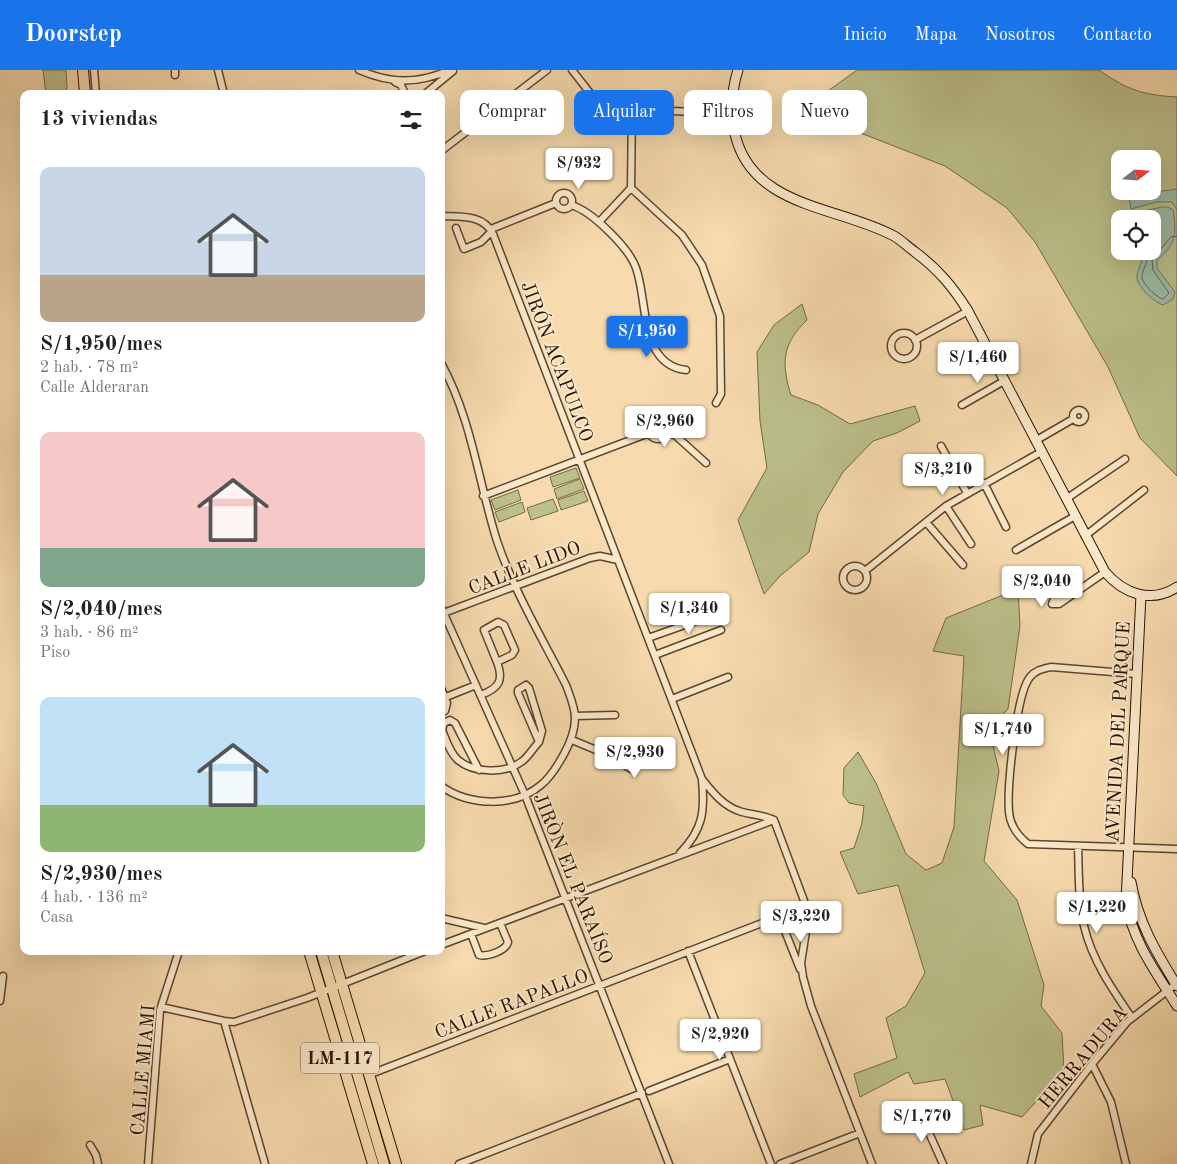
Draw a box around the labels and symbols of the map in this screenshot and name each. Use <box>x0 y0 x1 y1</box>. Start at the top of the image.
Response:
pin: S/932 <box>544 148 614 190</box>
north arrow <box>1111 150 1161 200</box>
street label: JIRÓN ACAPULCO <box>516 277 600 445</box>
pin: S/1,950 <box>601 316 693 358</box>
pin: S/1,460 <box>932 342 1024 384</box>
pin: S/2,960 <box>619 406 711 448</box>
pin: S/3,210 <box>897 454 989 496</box>
street label: CALLE LIDO <box>466 539 584 599</box>
pin: S/2,040 <box>996 566 1088 608</box>
pin: S/1,340 <box>643 592 735 635</box>
street label: AVENIDA DEL PARQUE <box>1104 621 1135 843</box>
pin: S/1,740 <box>957 714 1049 756</box>
pin: S/2,930 <box>589 736 681 779</box>
street label: JIRÒN EL PARAÍSO <box>529 789 619 967</box>
pin: S/1,220 <box>1051 892 1143 934</box>
pin: S/3,220 <box>755 900 847 943</box>
street label: CALLE RAPALLO <box>432 967 591 1043</box>
street label: CALLE MIAMI <box>129 1004 160 1137</box>
street label: HERRADURA <box>1036 1004 1132 1113</box>
pin: S/2,920 <box>674 1018 766 1061</box>
road number: LM-117 <box>301 1042 379 1074</box>
pin: S/1,770 <box>876 1100 968 1143</box>

